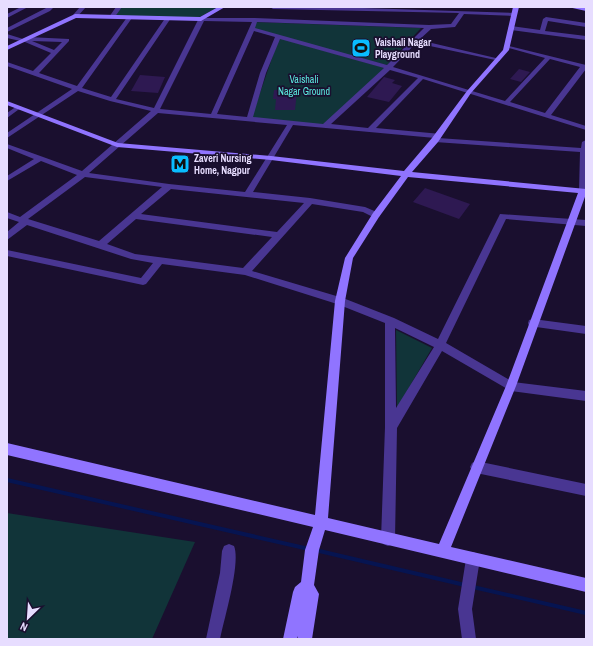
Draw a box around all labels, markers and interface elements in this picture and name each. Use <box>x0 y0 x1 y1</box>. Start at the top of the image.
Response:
place label: Vaishali Nagar Playground <box>375 36 432 61</box>
sports icon: Vaishali Nagar Playground <box>350 37 372 59</box>
park label: Vaishali Nagar Ground <box>278 73 330 98</box>
place label: Zaveri Nursing Home, Nagpur <box>194 152 251 177</box>
metro station icon: Zaveri Nursing Home, Nagpur <box>169 153 191 175</box>
north arrow <box>8 598 48 638</box>
text: N <box>18 619 30 635</box>

